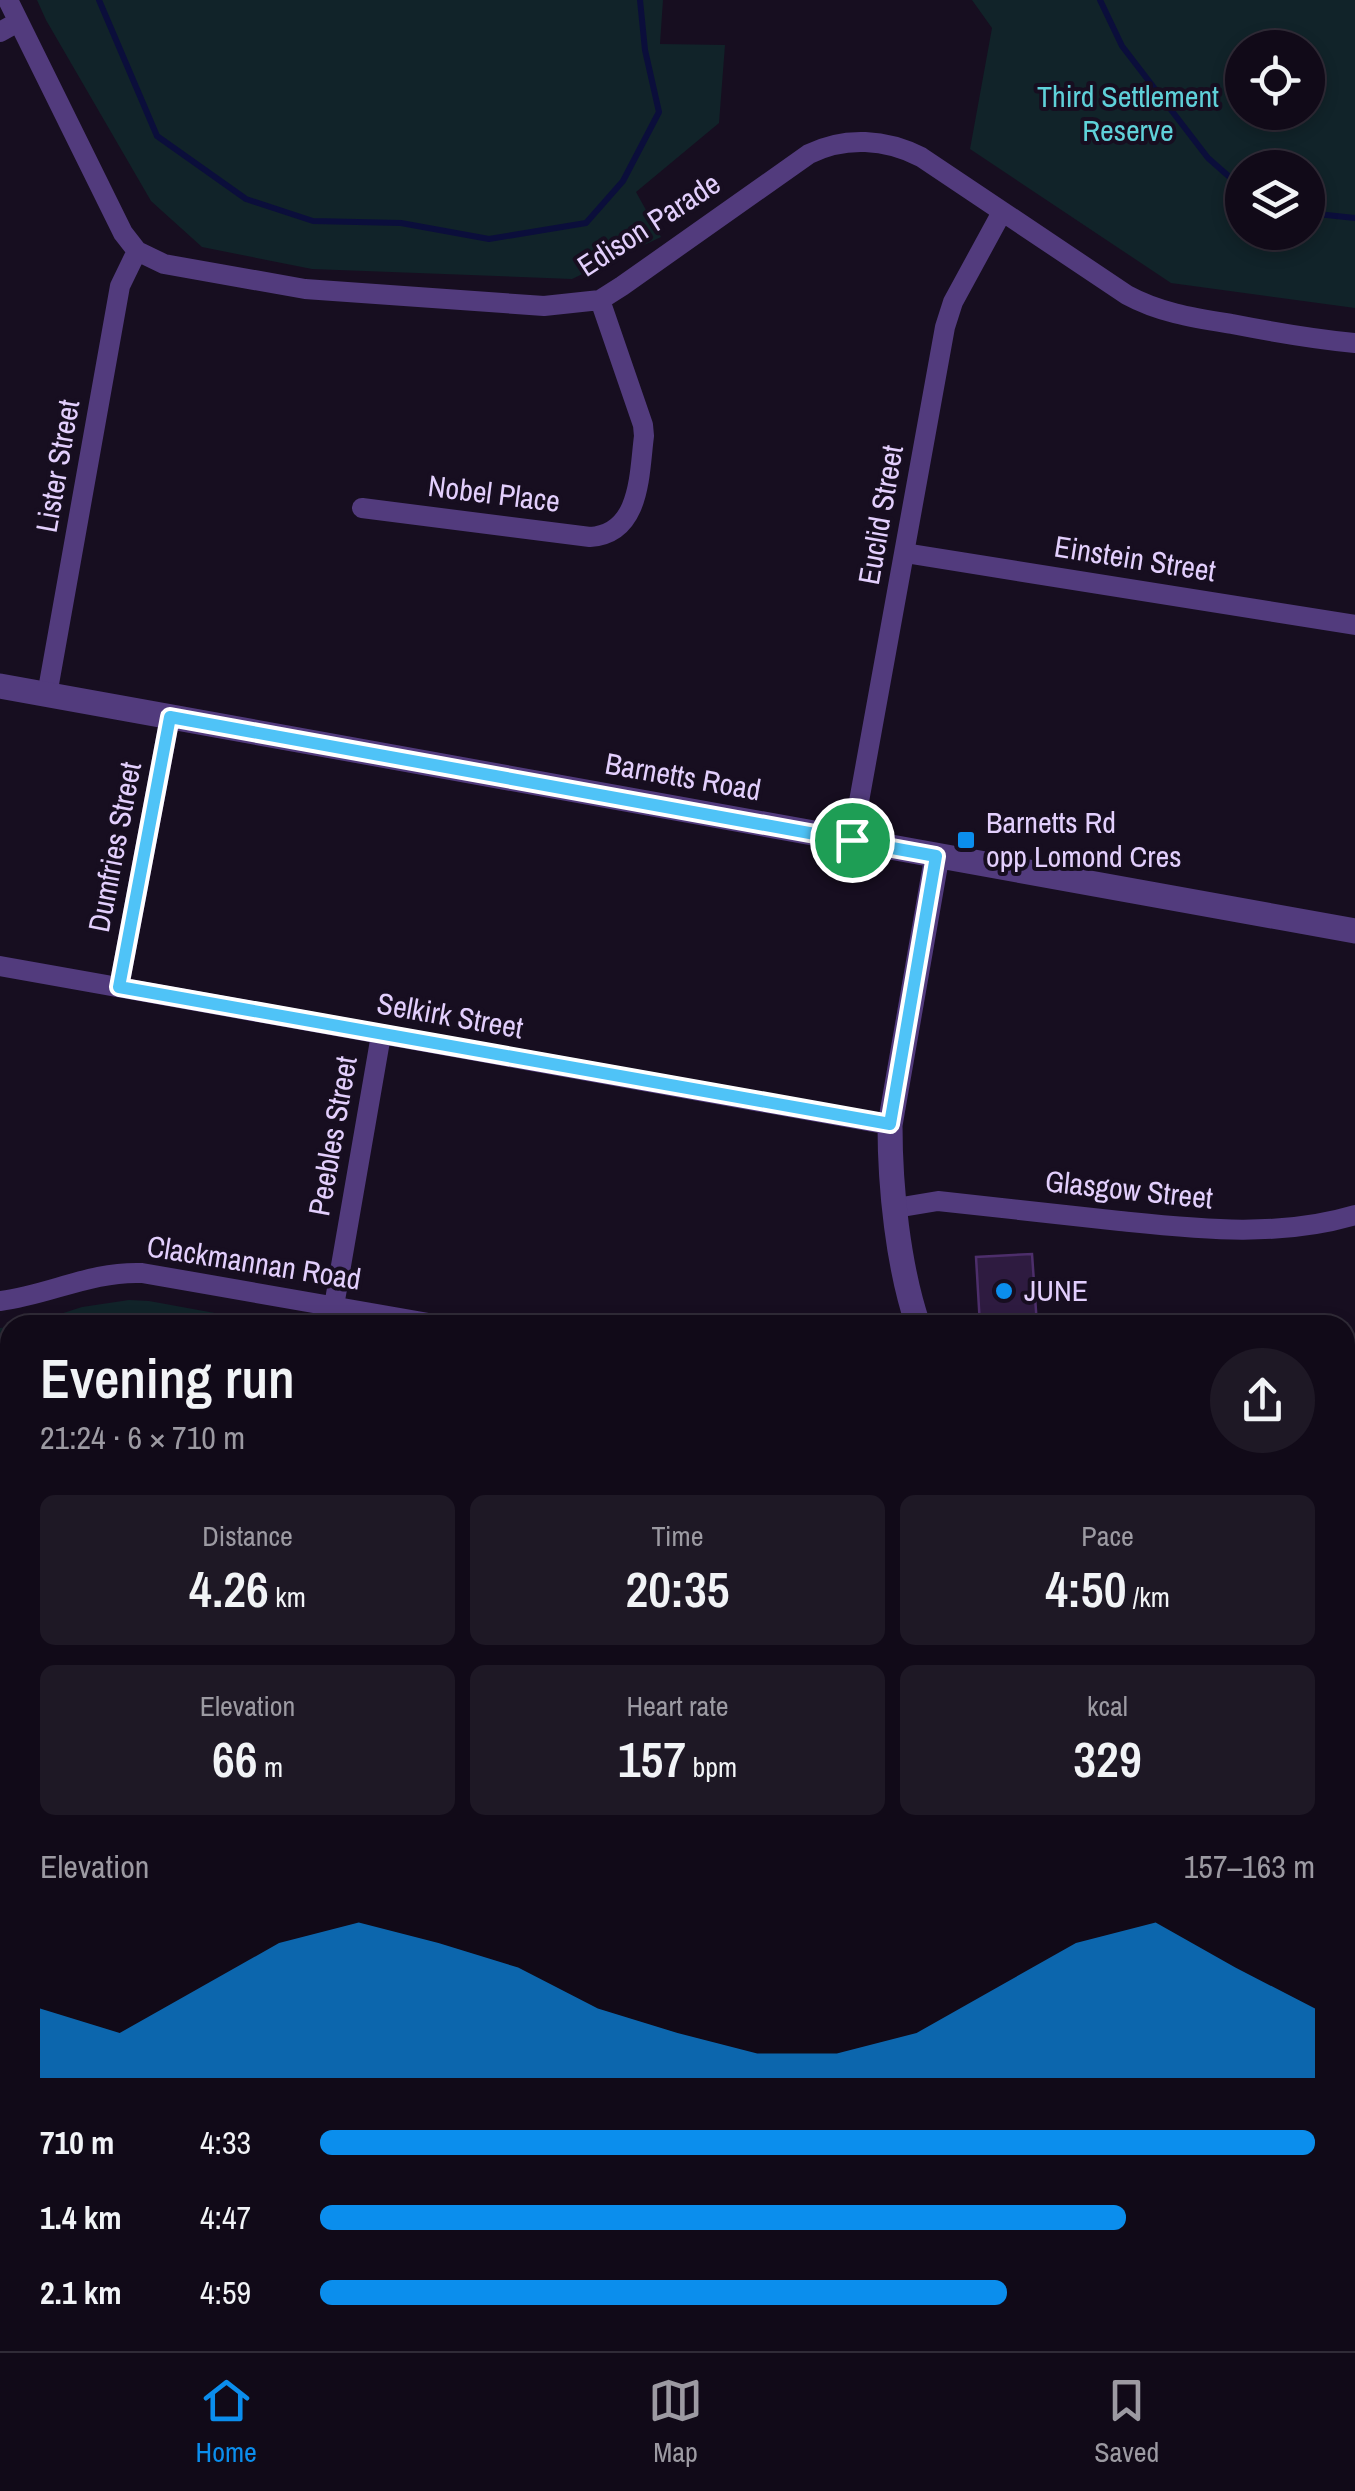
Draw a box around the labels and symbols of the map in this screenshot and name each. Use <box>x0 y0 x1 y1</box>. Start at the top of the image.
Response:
park label: Third Settlement Reserve <box>1037 76 1219 150</box>
street label: Edison Parade <box>569 163 728 285</box>
street label: Lister Street <box>26 396 88 535</box>
street label: Euclid Street <box>848 442 912 588</box>
street label: Nobel Place <box>426 465 562 521</box>
street label: Einstein Street <box>1052 526 1219 591</box>
street label: Barnetts Road <box>602 743 764 809</box>
street label: Dumfries Street <box>78 758 150 935</box>
pin <box>810 798 895 883</box>
place label: Barnetts Rd opp Lomond Cres <box>986 802 1182 876</box>
marker: Barnetts Rd opp Lomond Cres <box>955 829 977 851</box>
street label: Selkirk Street <box>374 982 527 1048</box>
street label: Peebles Street <box>298 1053 366 1219</box>
street label: Glasgow Street <box>1043 1160 1215 1218</box>
street label: Clackmannan Road <box>144 1225 364 1299</box>
place label: JUNE <box>1024 1270 1088 1310</box>
marker: JUNE <box>993 1280 1015 1302</box>

